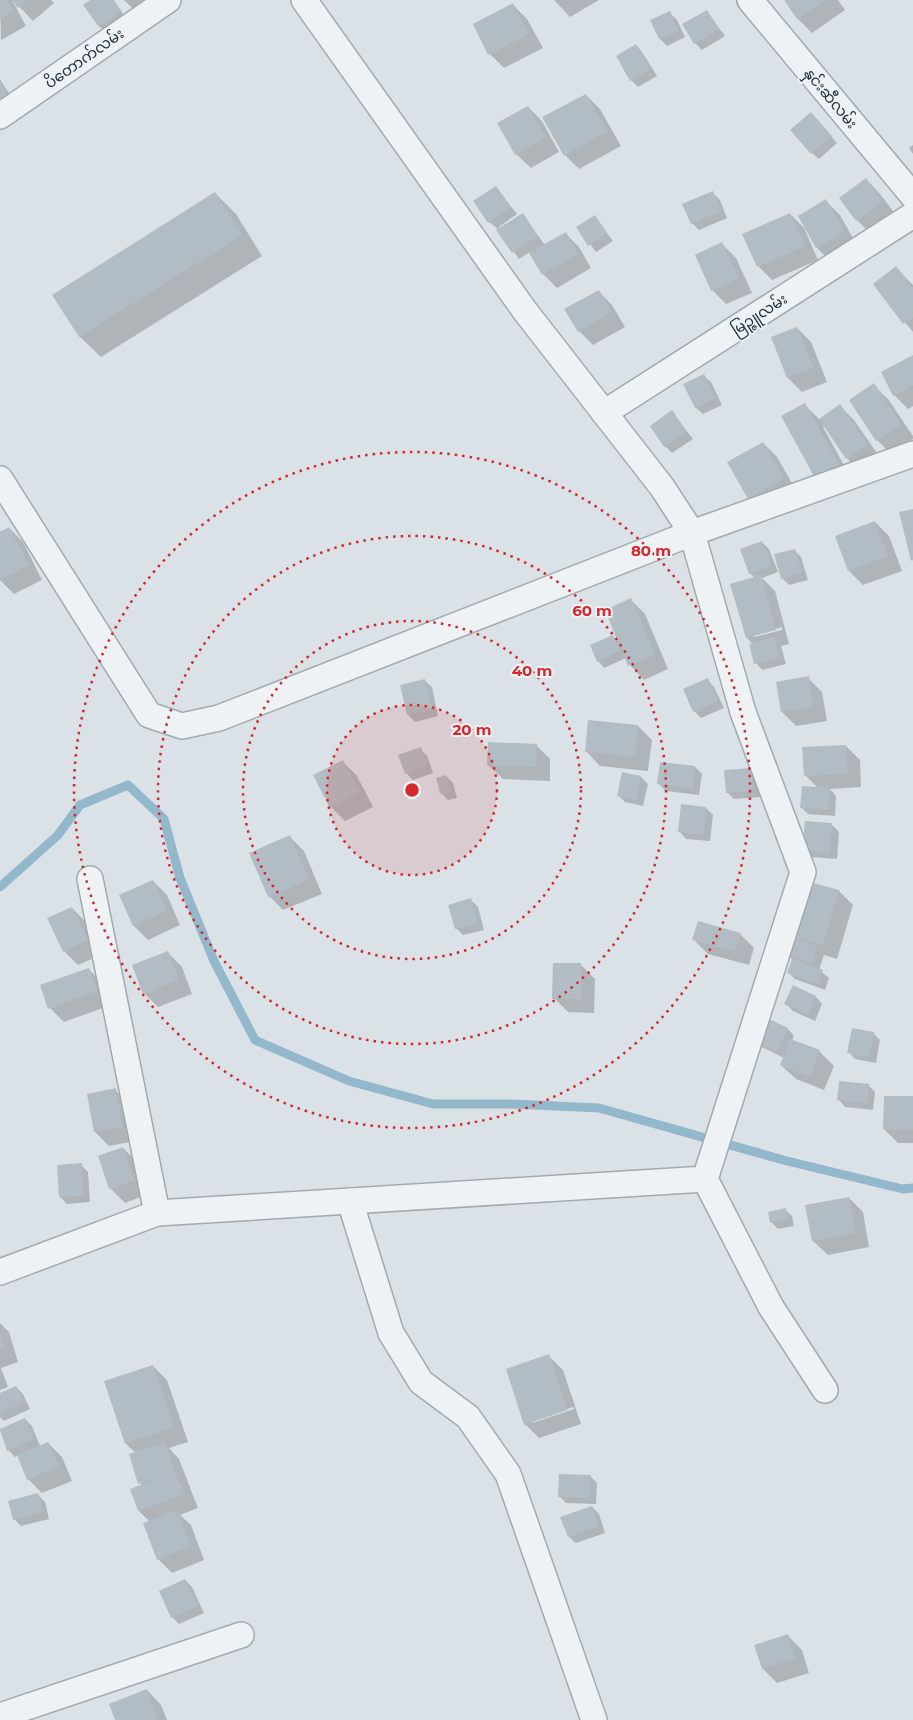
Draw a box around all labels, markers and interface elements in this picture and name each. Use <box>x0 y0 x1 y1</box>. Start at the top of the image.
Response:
street label: ပိတောက်လမ်း <box>41 24 127 92</box>
street label: နှင်းဆီလမ်း <box>798 64 862 134</box>
street label: မြဉ္ဇူလမ်း <box>728 289 792 342</box>
text: 80 m <box>631 541 671 560</box>
text: 60 m <box>572 601 612 620</box>
text: 40 m <box>512 661 552 680</box>
text: 20 m <box>452 720 492 739</box>
centre of rings <box>403 781 421 799</box>

